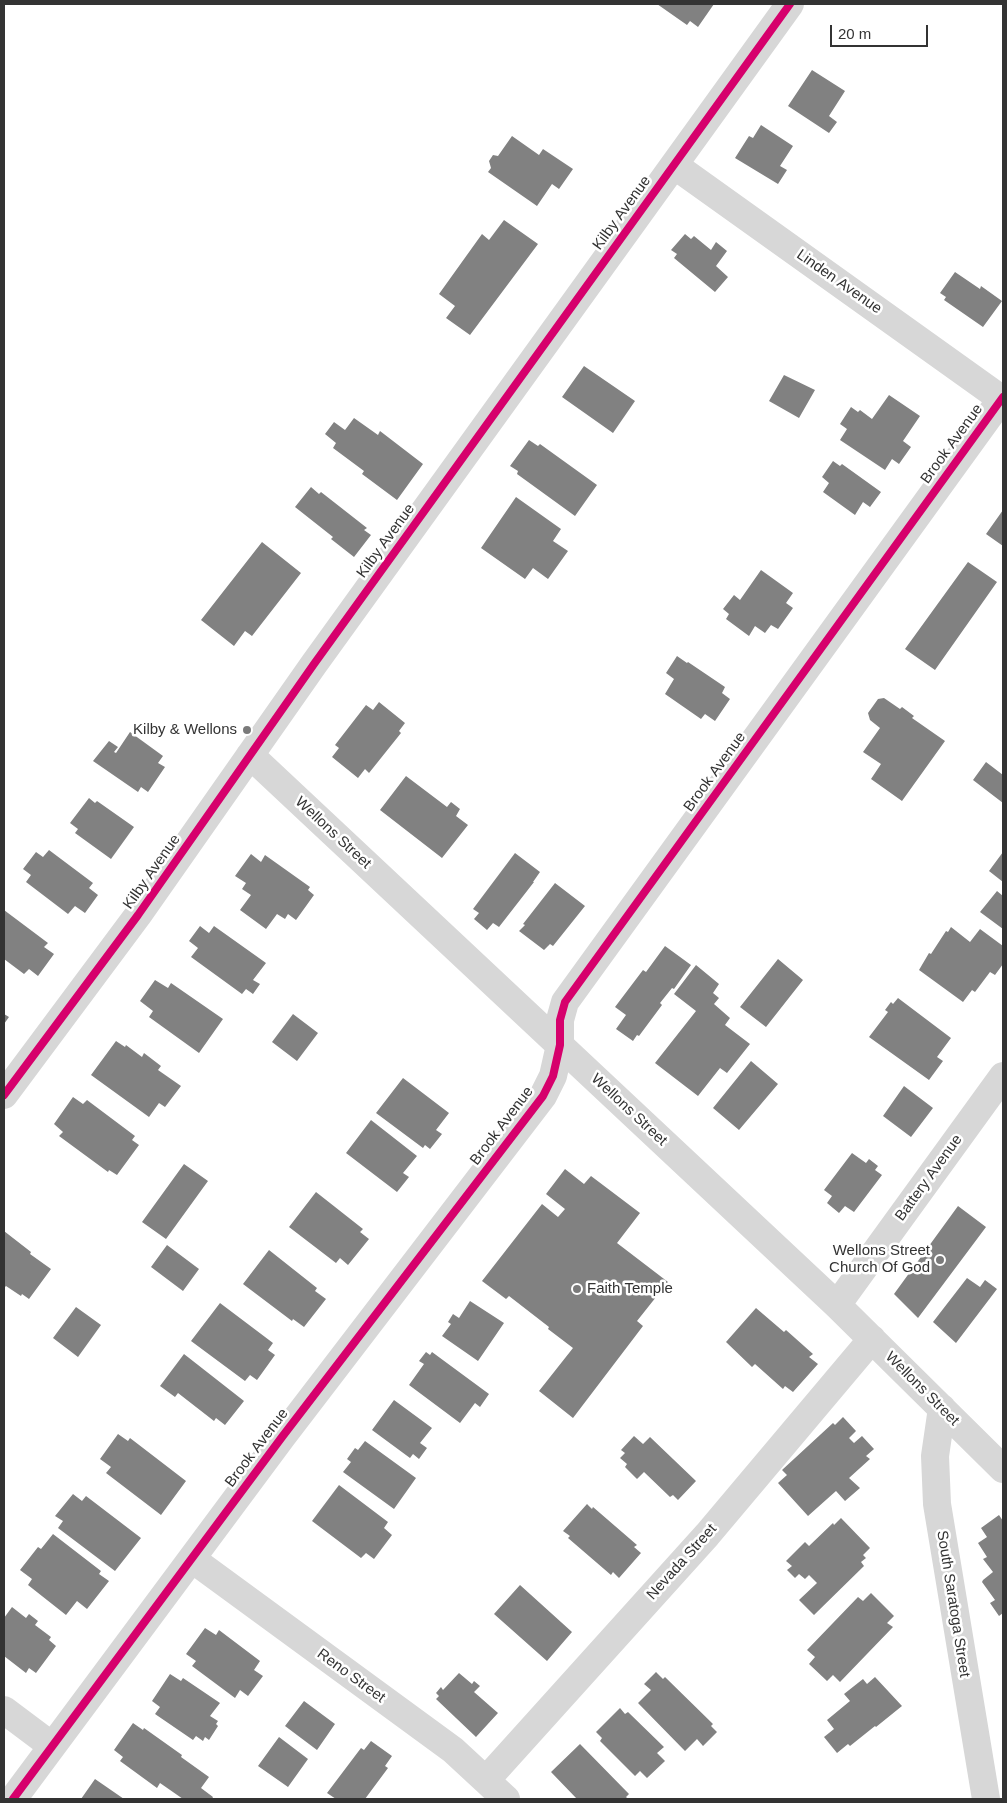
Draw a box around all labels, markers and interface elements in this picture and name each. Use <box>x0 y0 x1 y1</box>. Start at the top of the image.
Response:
scale bar <box>832 15 930 47</box>
text: 20 m <box>838 25 871 42</box>
street label: Kilby Avenue <box>589 172 655 254</box>
street label: Linden Avenue <box>793 246 885 318</box>
street label: Brook Avenue <box>917 401 987 487</box>
street label: Kilby Avenue <box>353 500 419 582</box>
place label: Kilby & Wellons <box>133 721 237 739</box>
marker: Kilby & Wellons <box>241 724 253 736</box>
street label: Brook Avenue <box>680 729 750 815</box>
street label: Wellons Street <box>291 793 375 873</box>
street label: Kilby Avenue <box>120 831 184 913</box>
street label: Wellons Street <box>587 1070 671 1150</box>
street label: Brook Avenue <box>467 1083 537 1169</box>
street label: Battery Avenue <box>892 1131 966 1225</box>
place label: Wellons Street Church Of God <box>829 1242 930 1277</box>
marker: Wellons Street Church Of God <box>934 1254 946 1266</box>
place label: Faith Temple <box>587 1280 673 1298</box>
marker: Faith Temple <box>571 1283 583 1295</box>
street label: Wellons Street <box>881 1348 963 1430</box>
street label: Brook Avenue <box>222 1405 292 1491</box>
street label: Nevada Street <box>643 1520 721 1604</box>
street label: South Saratoga Street <box>933 1529 973 1679</box>
street label: Reno Street <box>313 1645 389 1707</box>

